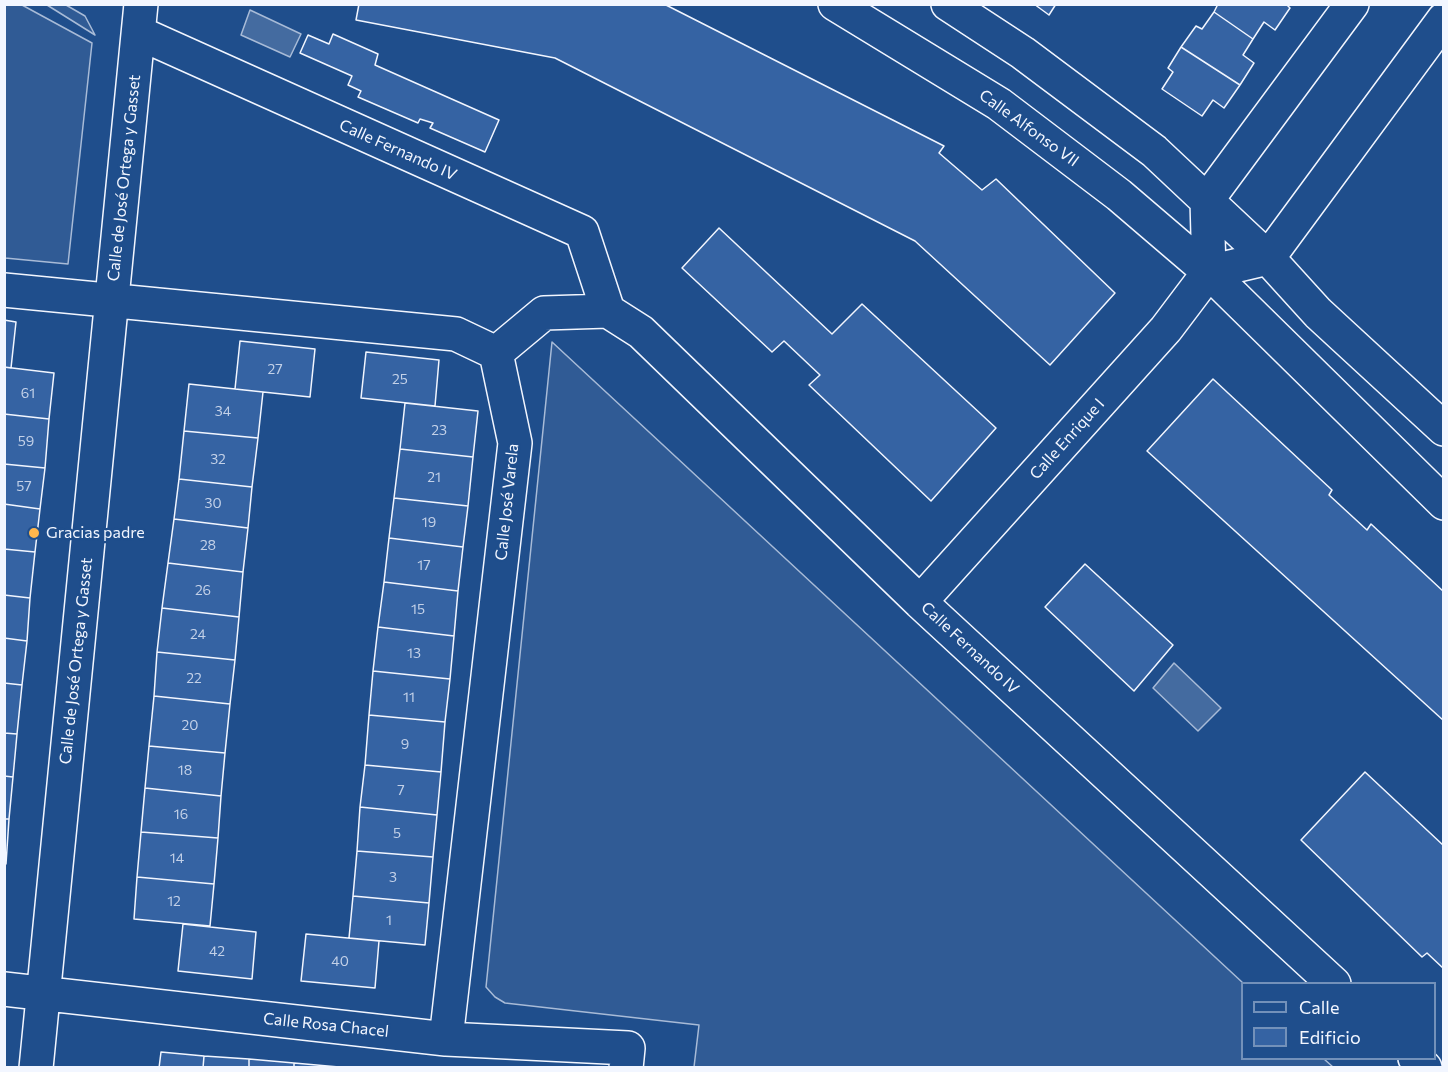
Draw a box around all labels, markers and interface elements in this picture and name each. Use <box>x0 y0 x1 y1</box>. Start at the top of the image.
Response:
street label: Calle de José Ortega y Gasset <box>104 74 144 282</box>
street label: Calle Alfonso VII <box>975 85 1083 171</box>
street label: Calle Fernando IV <box>336 115 460 185</box>
house number: 27 <box>267 361 283 377</box>
house number: 25 <box>392 371 408 387</box>
house number: 61 <box>21 385 35 401</box>
street label: Calle Enrique I <box>1026 395 1108 483</box>
house number: 34 <box>215 403 231 419</box>
house number: 23 <box>431 422 447 438</box>
house number: 59 <box>18 433 34 449</box>
street label: Calle José Varela <box>491 443 523 561</box>
house number: 32 <box>210 451 226 467</box>
house number: 21 <box>427 469 441 485</box>
house number: 57 <box>16 478 32 494</box>
house number: 30 <box>204 495 222 511</box>
house number: 19 <box>422 514 436 530</box>
place label: Gracias padre <box>46 523 145 543</box>
marker: Gracias padre <box>27 526 41 540</box>
house number: 28 <box>200 537 216 553</box>
street label: Calle de José Ortega y Gasset <box>56 557 96 765</box>
house number: 17 <box>417 557 431 573</box>
house number: 26 <box>195 582 211 598</box>
street label: Calle Fernando IV <box>917 598 1023 698</box>
house number: 15 <box>411 601 425 617</box>
house number: 24 <box>190 626 206 642</box>
house number: 13 <box>407 645 421 661</box>
house number: 22 <box>186 670 202 686</box>
house number: 11 <box>403 689 415 705</box>
house number: 20 <box>182 717 198 733</box>
house number: 9 <box>401 736 409 752</box>
house number: 18 <box>178 762 192 778</box>
house number: 7 <box>397 782 405 798</box>
house number: 16 <box>174 806 188 822</box>
house number: 5 <box>393 825 401 841</box>
house number: 14 <box>170 850 184 866</box>
house number: 3 <box>389 869 397 885</box>
house number: 12 <box>167 893 181 909</box>
house number: 1 <box>386 912 392 928</box>
house number: 42 <box>209 943 225 959</box>
house number: 40 <box>331 953 349 969</box>
legend <box>1241 982 1436 1060</box>
text: Calle <box>1299 996 1339 1018</box>
street label: Calle Rosa Chacel <box>262 1009 390 1041</box>
text: Edificio <box>1299 1026 1361 1048</box>

